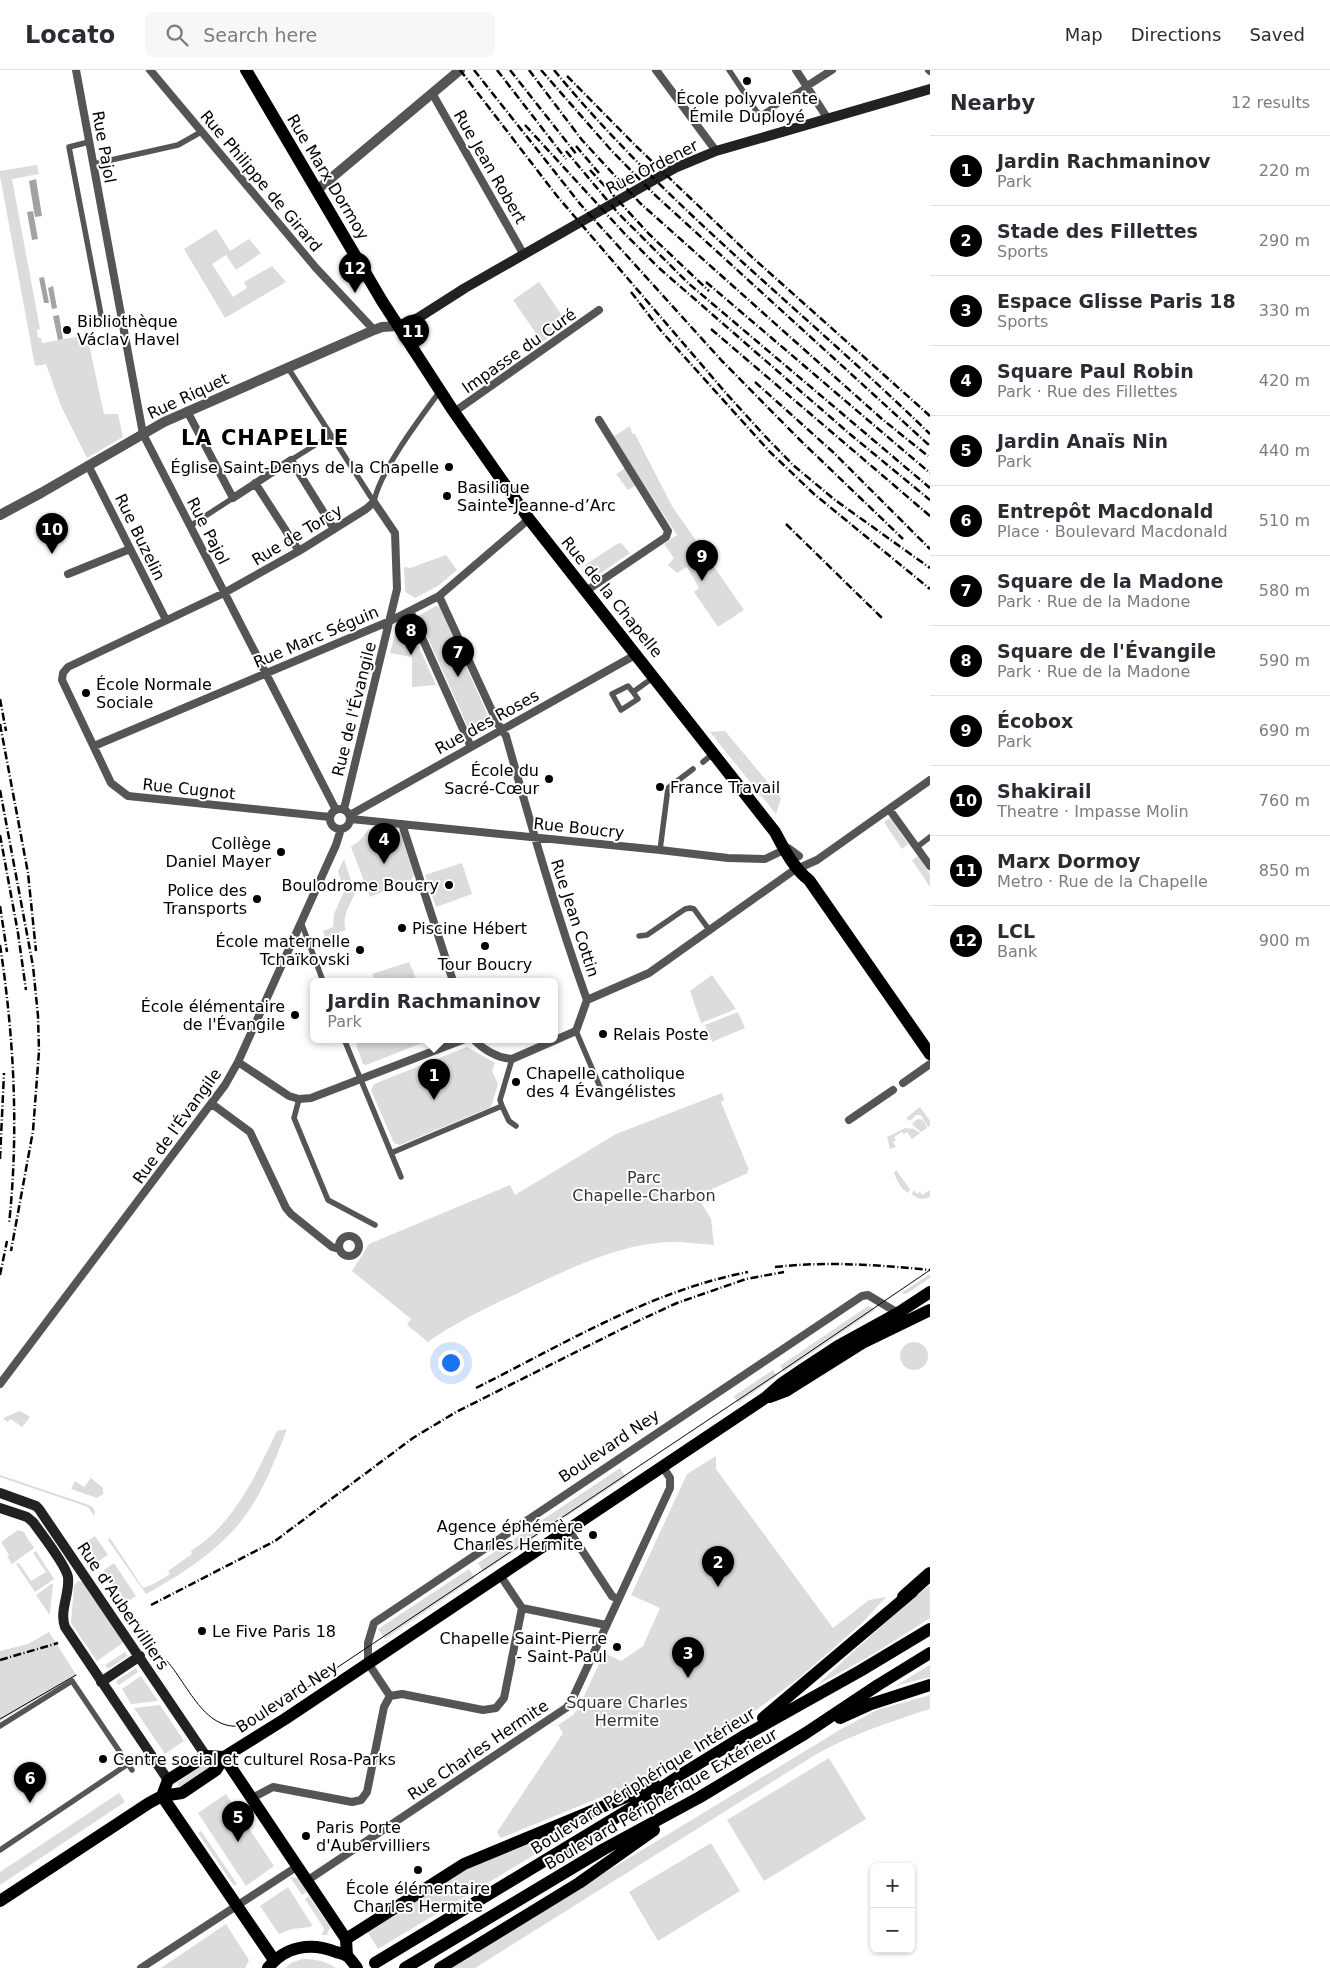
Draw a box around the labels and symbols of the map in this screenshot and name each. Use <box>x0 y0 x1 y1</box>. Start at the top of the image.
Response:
marker: École polyvalente Émile Duployé <box>741 75 753 87</box>
place label: École polyvalente Émile Duployé <box>676 89 818 126</box>
street label: Rue Philippe de Girard <box>196 106 326 256</box>
street label: Rue Jean Robert <box>450 107 530 227</box>
street label: Rue Pajol <box>88 109 120 185</box>
street label: Rue Marx Dormoy <box>283 111 373 243</box>
street label: Rue Ordener <box>603 135 702 198</box>
pin: 12 <box>339 252 371 293</box>
street label: Impasse du Curé <box>458 305 580 397</box>
place label: Bibliothèque Václav Havel <box>77 312 180 349</box>
pin: 11 <box>397 315 429 356</box>
marker: Bibliothèque Václav Havel <box>61 324 73 336</box>
street label: Rue Riquet <box>144 369 232 423</box>
district label: LA CHAPELLE <box>181 426 349 450</box>
place label: Église Saint-Denys de la Chapelle <box>171 458 439 477</box>
marker: Église Saint-Denys de la Chapelle <box>443 461 455 473</box>
place label: Basilique Sainte-Jeanne-d’Arc <box>457 478 616 515</box>
marker: Basilique Sainte-Jeanne-d’Arc <box>441 490 453 502</box>
street label: Rue Buzelin <box>111 491 169 583</box>
street label: Rue Pajol <box>183 494 233 568</box>
street label: Rue de Torcy <box>248 501 346 569</box>
pin: 10 <box>36 513 68 554</box>
street label: Rue de la Chapelle <box>557 533 667 661</box>
pin: 9 <box>686 540 718 581</box>
street label: Rue Marc Séguin <box>251 602 381 672</box>
pin: 8 <box>395 614 427 655</box>
pin: 7 <box>442 636 474 677</box>
street label: Rue de l'Évangile <box>328 640 380 778</box>
place label: École Normale Sociale <box>96 675 212 712</box>
street label: Rue des Roses <box>432 686 542 758</box>
marker: École Normale Sociale <box>80 687 92 699</box>
place label: École du Sacré-Cœur <box>444 761 539 798</box>
marker: École du Sacré-Cœur <box>543 773 555 785</box>
street label: Rue Cugnot <box>142 775 236 803</box>
place label: France Travail <box>670 778 780 797</box>
marker: France Travail <box>654 781 666 793</box>
street label: Rue Boucry <box>533 814 625 842</box>
pin: 4 <box>368 823 400 864</box>
place label: Collège Daniel Mayer <box>165 834 271 871</box>
marker: Collège Daniel Mayer <box>275 846 287 858</box>
street label: Rue Jean Cottin <box>547 857 603 979</box>
place label: Boulodrome Boucry <box>281 876 439 895</box>
marker: Boulodrome Boucry <box>443 879 455 891</box>
place label: Police des Transports <box>163 881 247 918</box>
marker: Police des Transports <box>251 893 263 905</box>
place label: Piscine Hébert <box>412 919 527 938</box>
marker: Piscine Hébert <box>396 922 408 934</box>
place label: École maternelle Tchaïkovski <box>215 932 350 969</box>
marker: Tour Boucry <box>479 940 491 952</box>
marker: École maternelle Tchaïkovski <box>354 944 366 956</box>
place label: Tour Boucry <box>437 955 532 974</box>
place label: École élémentaire de l'Évangile <box>141 997 285 1034</box>
marker: École élémentaire de l'Évangile <box>289 1009 301 1021</box>
place label: Relais Poste <box>613 1025 709 1044</box>
marker: Relais Poste <box>597 1028 609 1040</box>
pin: 1 <box>418 1059 450 1100</box>
place label: Chapelle catholique des 4 Évangélistes <box>526 1064 685 1101</box>
street label: Rue de l'Évangile <box>129 1065 225 1187</box>
marker: Chapelle catholique des 4 Évangélistes <box>510 1076 522 1088</box>
park label: Parc Chapelle-Charbon <box>572 1168 716 1205</box>
your location <box>438 1350 464 1376</box>
street label: Boulevard Ney <box>555 1405 663 1487</box>
place label: Agence éphémère Charles Hermite <box>437 1517 583 1554</box>
marker: Agence éphémère Charles Hermite <box>587 1529 599 1541</box>
street label: Rue d'Aubervilliers <box>73 1539 173 1673</box>
pin: 2 <box>702 1546 734 1587</box>
place label: Le Five Paris 18 <box>212 1622 336 1641</box>
marker: Le Five Paris 18 <box>196 1625 208 1637</box>
place label: Chapelle Saint-Pierre - Saint-Paul <box>440 1629 607 1666</box>
pin: 3 <box>672 1637 704 1678</box>
marker: Chapelle Saint-Pierre - Saint-Paul <box>611 1641 623 1653</box>
street label: Boulevard Ney <box>233 1657 341 1737</box>
park label: Square Charles Hermite <box>566 1693 688 1730</box>
street label: Rue Charles Hermite <box>404 1696 552 1804</box>
street label: Boulevard Périphérique Intérieur <box>527 1704 759 1858</box>
street label: Boulevard Périphérique Extérieur <box>541 1724 781 1874</box>
place label: Centre social et culturel Rosa-Parks <box>113 1750 396 1769</box>
marker: Centre social et culturel Rosa-Parks <box>97 1753 109 1765</box>
pin: 6 <box>14 1762 46 1803</box>
pin: 5 <box>222 1801 254 1842</box>
place label: Paris Porte d'Aubervilliers <box>316 1818 430 1855</box>
marker: Paris Porte d'Aubervilliers <box>300 1830 312 1842</box>
marker: École élémentaire Charles Hermite <box>412 1864 424 1876</box>
place label: École élémentaire Charles Hermite <box>346 1879 490 1916</box>

